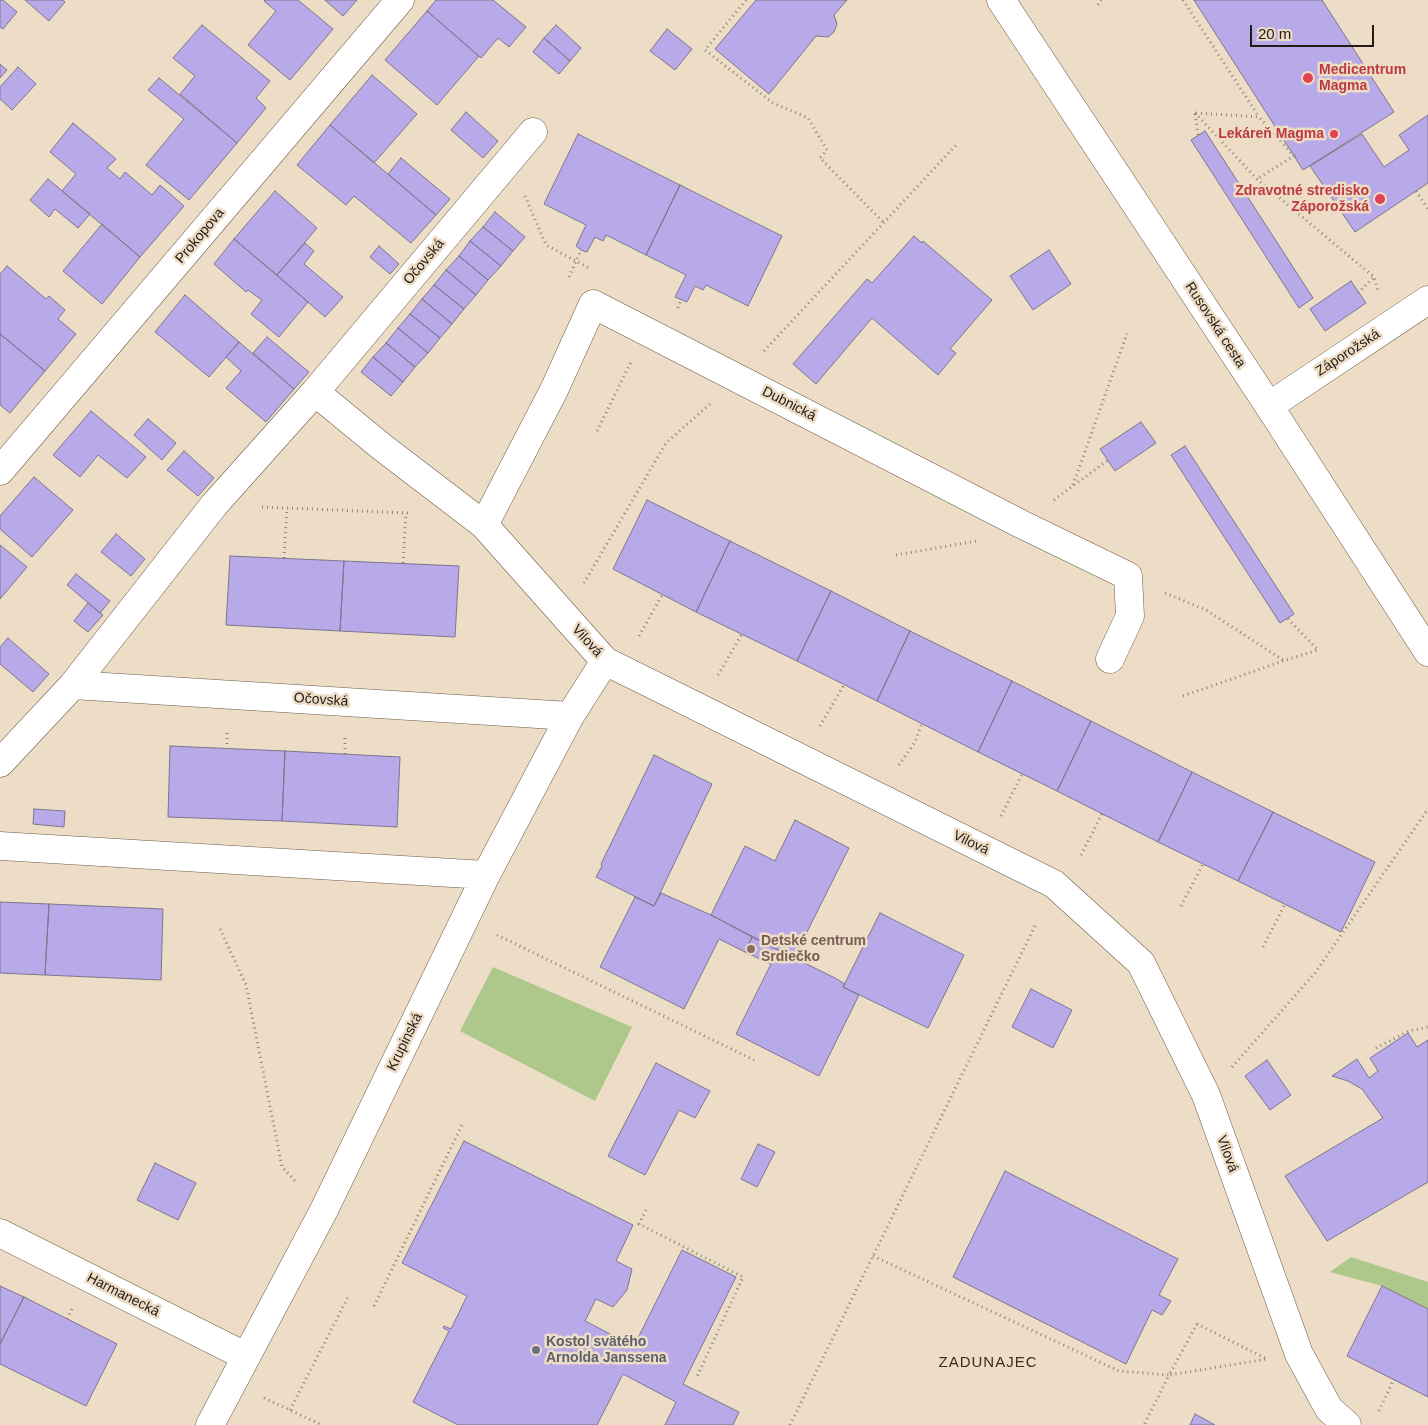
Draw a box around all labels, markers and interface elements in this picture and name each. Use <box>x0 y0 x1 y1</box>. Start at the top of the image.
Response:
scale bar <box>1253 15 1377 47</box>
text: 20 m <box>1258 25 1291 42</box>
place label: Medicentrum Magma <box>1319 62 1406 94</box>
marker: Medicentrum Magma <box>1301 71 1315 85</box>
place label: Lekáreň Magma <box>1218 126 1324 142</box>
marker: Lekáreň Magma <box>1328 128 1340 140</box>
place label: Zdravotné stredisko Záporožská <box>1235 183 1369 216</box>
marker: Zdravotné stredisko Záporožská <box>1373 192 1387 206</box>
street label: Prokopova <box>172 205 228 267</box>
street label: Očovská <box>400 236 448 288</box>
street label: Rusovská cesta <box>1181 279 1249 371</box>
street label: Záporožská <box>1313 326 1383 380</box>
street label: Dubnická <box>759 383 819 425</box>
street label: Vilová <box>568 621 606 661</box>
street label: Očovská <box>293 690 349 710</box>
street label: Vilová <box>950 827 992 859</box>
place label: Detské centrum Srdiečko <box>761 933 866 966</box>
marker: Detské centrum Srdiečko <box>745 943 757 955</box>
street label: Krupinská <box>384 1010 426 1074</box>
street label: Vilová <box>1213 1133 1241 1175</box>
street label: Harmanecká <box>84 1270 162 1320</box>
place label: Kostol svätého Arnolda Janssena <box>546 1334 667 1366</box>
marker: Kostol svätého Arnolda Janssena <box>530 1344 542 1356</box>
district label: ZADUNAJEC <box>937 1354 1039 1372</box>

